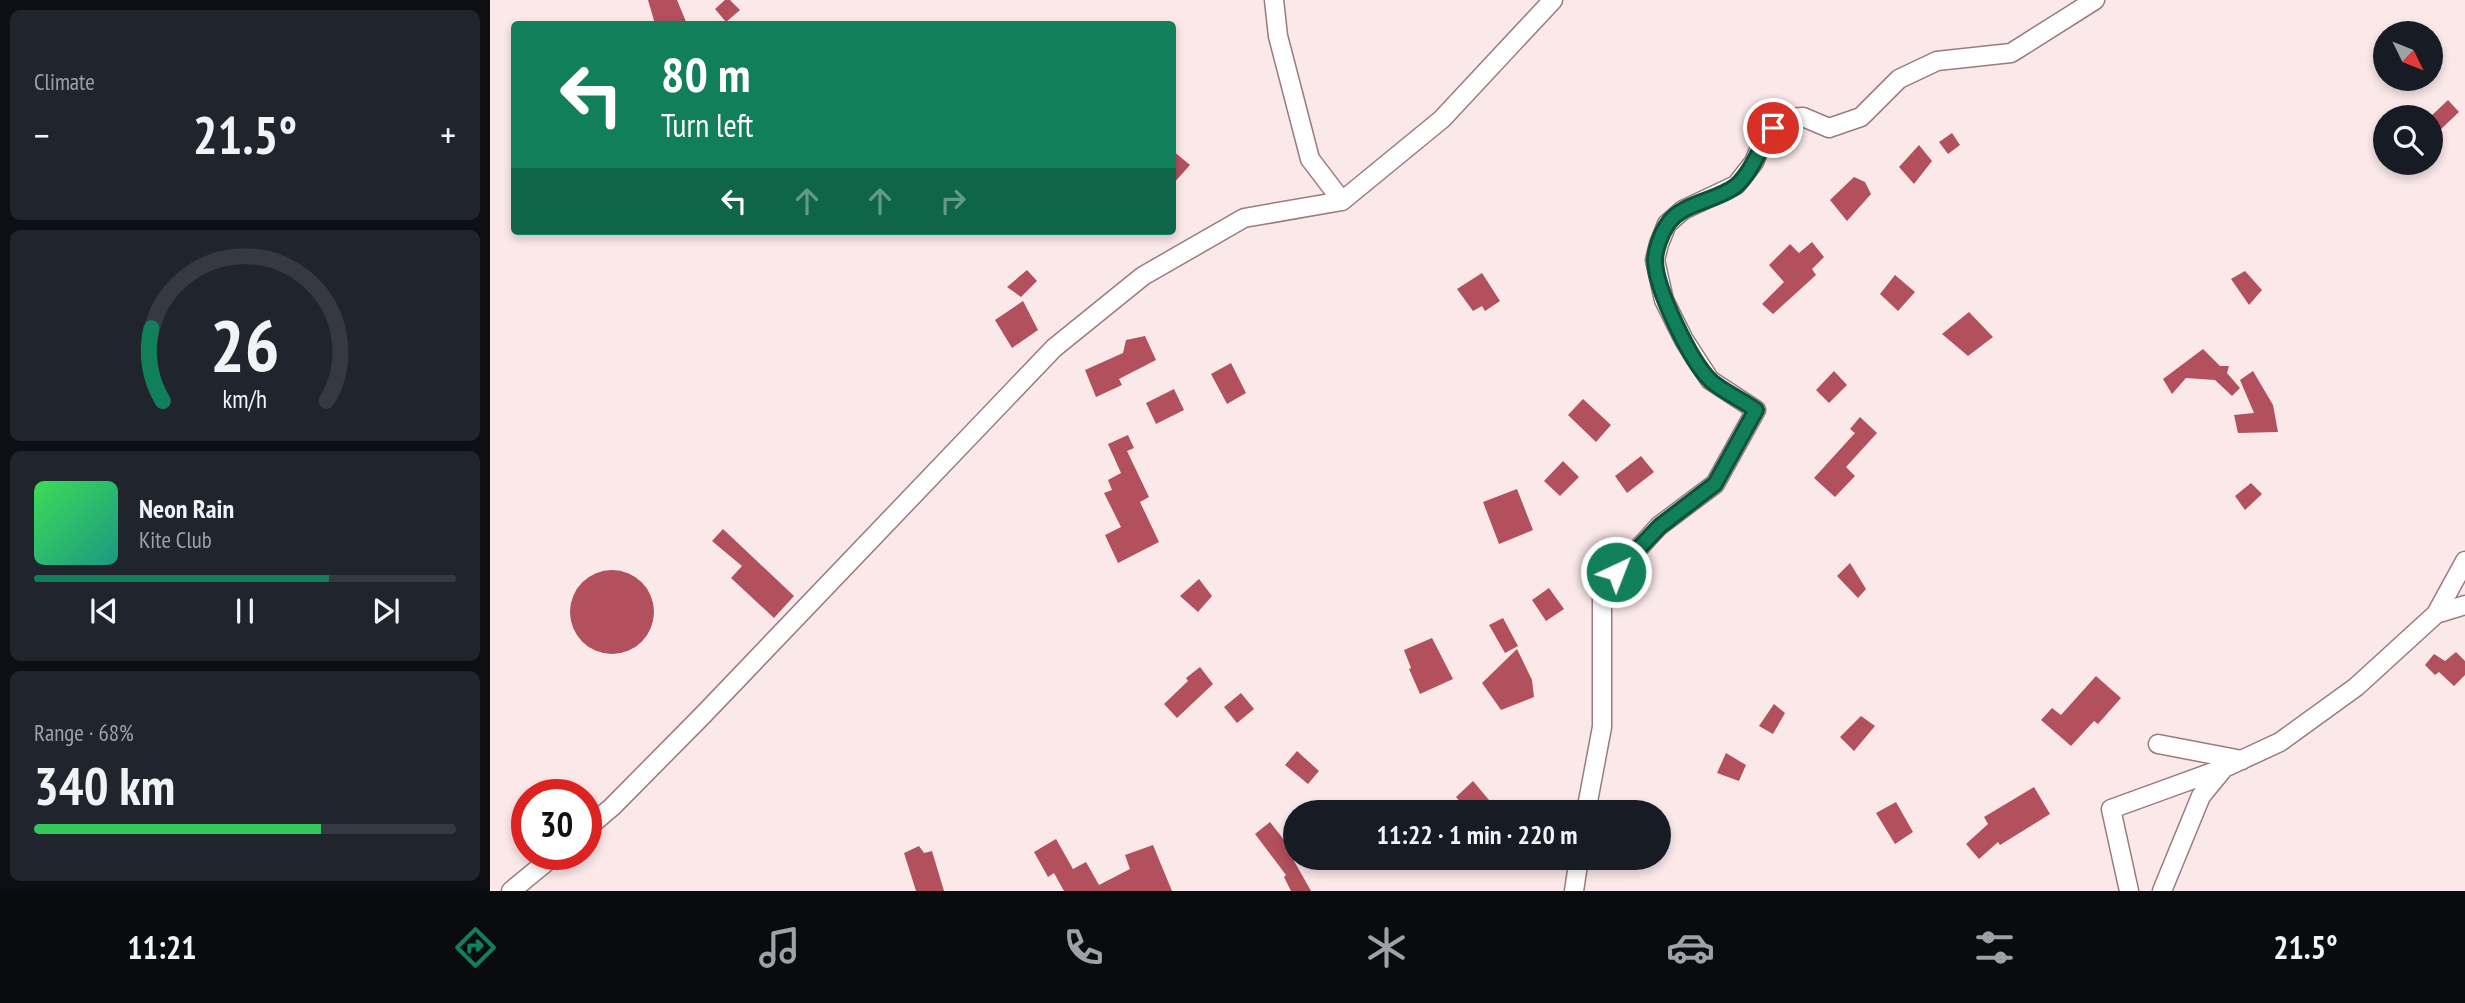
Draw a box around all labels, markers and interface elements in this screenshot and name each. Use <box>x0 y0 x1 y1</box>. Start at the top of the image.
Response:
north arrow <box>2373 21 2443 91</box>
map controls <box>2373 21 2443 175</box>
text: 80 m <box>661 42 750 106</box>
icon: left <box>546 49 637 140</box>
text: Climate <box>34 67 95 96</box>
pin <box>1743 98 1803 158</box>
text: 21.5° <box>193 101 297 168</box>
text: Turn left <box>661 104 753 146</box>
button: search <box>2373 105 2443 175</box>
icon: arrive <box>1754 109 1792 147</box>
text: − <box>34 110 50 159</box>
text: + <box>440 110 456 159</box>
icon: left <box>715 182 753 220</box>
icon: ahead <box>788 182 826 220</box>
icon: ahead <box>861 182 899 220</box>
icon: right <box>934 182 972 220</box>
text: 26 <box>210 298 280 392</box>
text: km/h <box>223 383 267 415</box>
text: Neon Rain <box>139 492 234 525</box>
text: Kite Club <box>139 525 212 554</box>
position arrow <box>1579 535 1653 609</box>
icon: previous <box>85 592 123 630</box>
icon: pause <box>226 592 264 630</box>
icon: next <box>367 592 405 630</box>
text: Range · 68% <box>34 718 134 747</box>
text: 340 km <box>34 752 175 819</box>
speed limit sign: 30 <box>511 779 602 870</box>
text: 11:22 · 1 min · 220 m <box>1377 818 1577 851</box>
icon: directions <box>451 923 500 972</box>
icon: music <box>755 923 804 972</box>
icon: phone <box>1059 923 1108 972</box>
icon: climate <box>1362 923 1411 972</box>
icon: car <box>1666 923 1715 972</box>
icon: filters <box>1970 923 2019 972</box>
text: 11:21 <box>127 926 197 968</box>
text: 21.5° <box>2273 926 2338 968</box>

